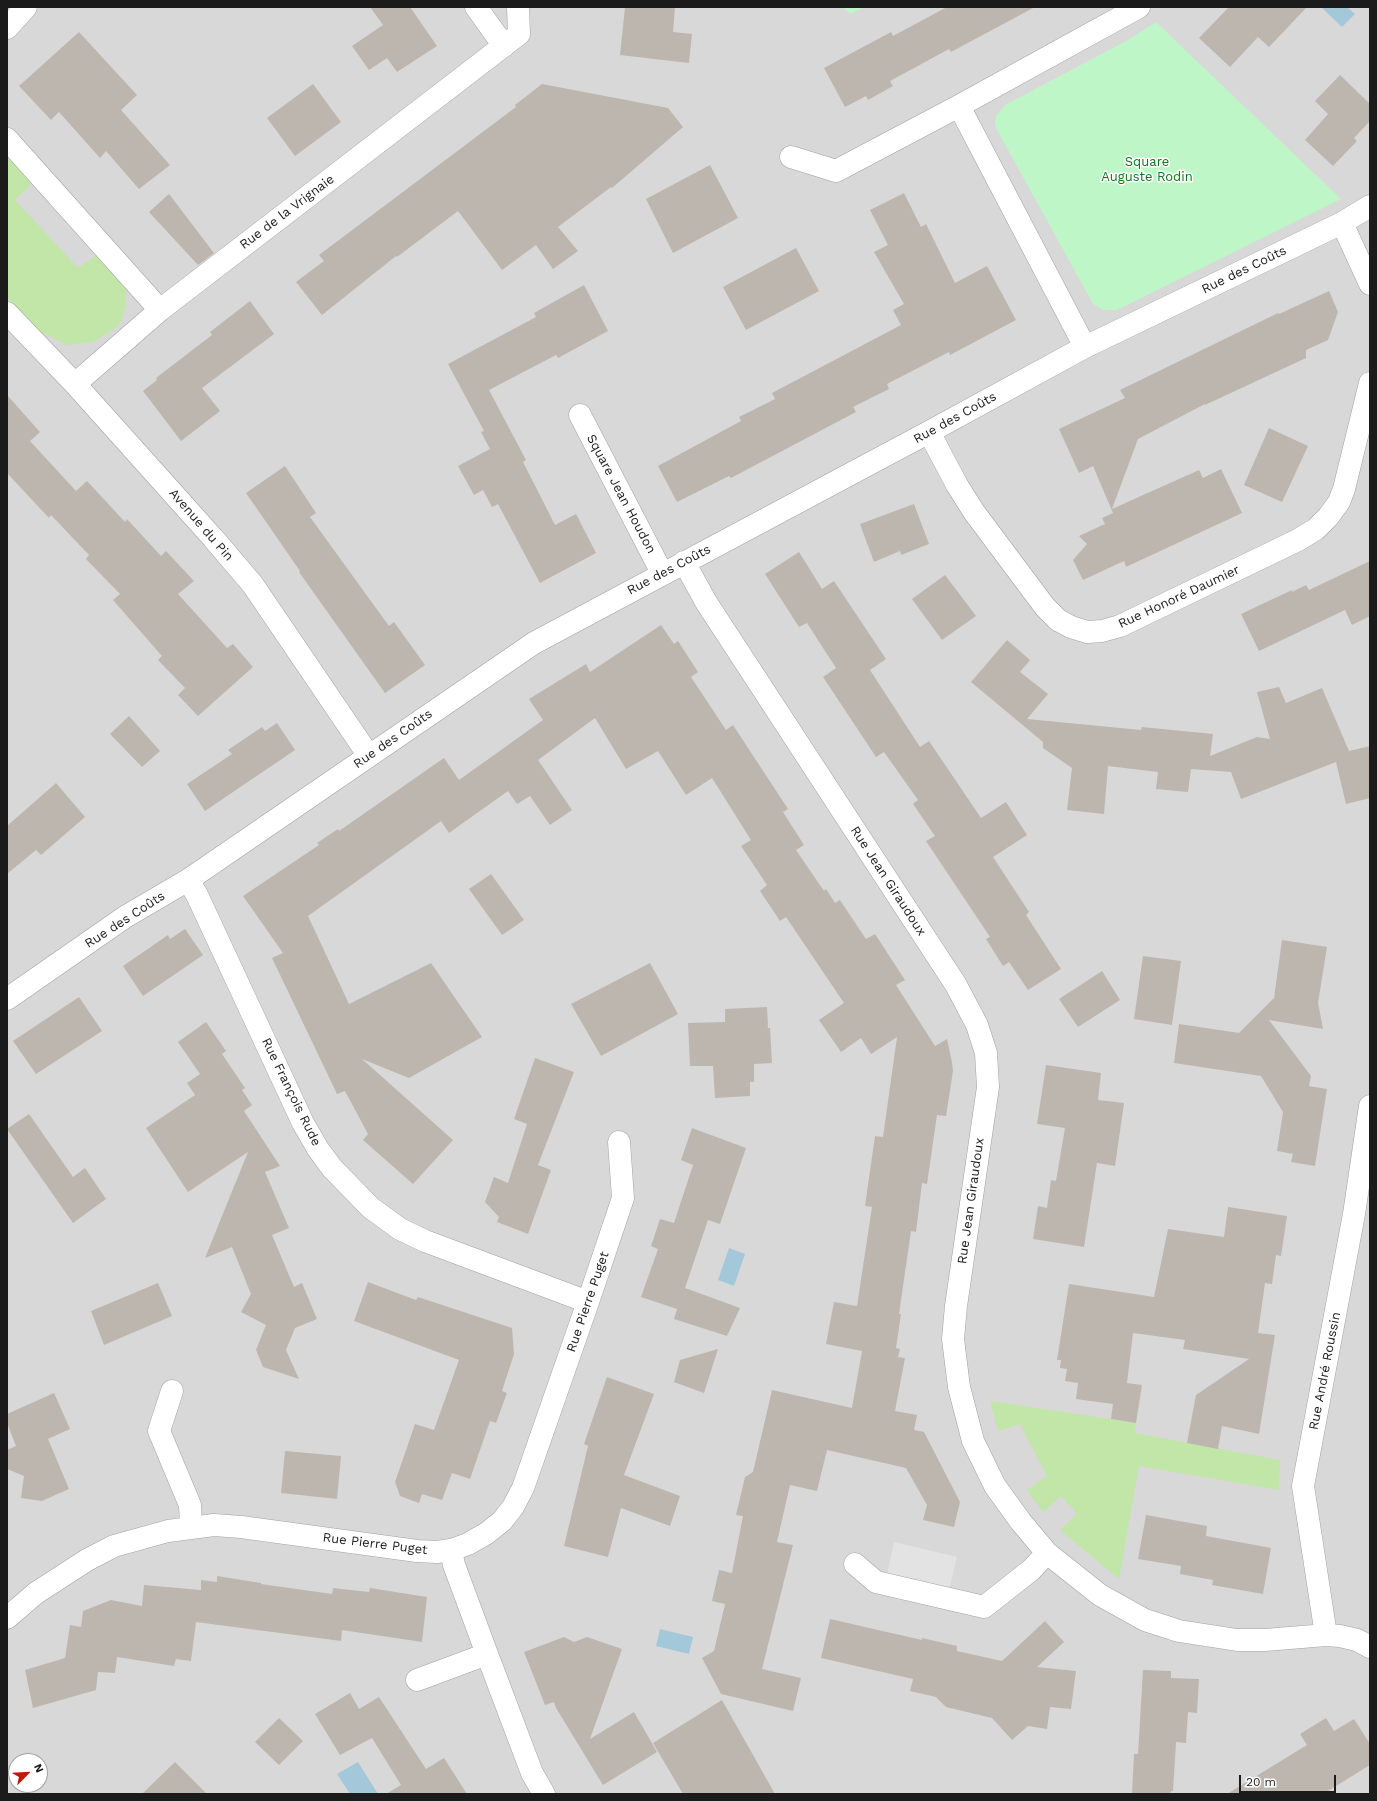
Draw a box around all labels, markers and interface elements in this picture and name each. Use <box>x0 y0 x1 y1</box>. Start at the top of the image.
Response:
park label: Square Auguste Rodin <box>1101 154 1193 185</box>
street label: Rue de la Vrignaie <box>237 171 337 253</box>
street label: Rue des Coûts <box>1199 243 1289 297</box>
street label: Rue des Coûts <box>911 389 999 447</box>
street label: Square Jean Houdon <box>583 432 659 556</box>
street label: Avenue du Pin <box>165 486 237 564</box>
street label: Rue des Coûts <box>625 541 713 599</box>
street label: Rue Honoré Daumier <box>1116 562 1242 632</box>
street label: Rue des Coûts <box>351 706 435 772</box>
street label: Rue Jean Giraudoux <box>847 823 929 939</box>
street label: Rue des Coûts <box>82 888 168 952</box>
street label: Rue François Rude <box>258 1035 324 1149</box>
street label: Rue Jean Giraudoux <box>954 1137 988 1265</box>
street label: Rue Pierre Puget <box>563 1250 613 1354</box>
street label: Rue André Roussin <box>1306 1311 1344 1431</box>
street label: Rue Pierre Puget <box>322 1530 428 1558</box>
north arrow <box>8 1753 48 1793</box>
text: N <box>31 1762 46 1775</box>
scale bar <box>1241 1767 1338 1793</box>
text: 20 m <box>1246 1775 1276 1789</box>

